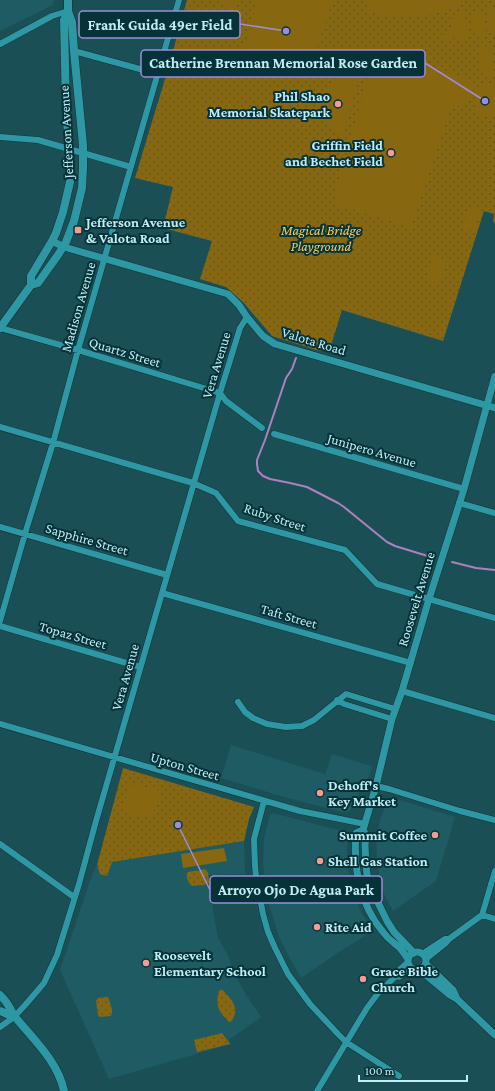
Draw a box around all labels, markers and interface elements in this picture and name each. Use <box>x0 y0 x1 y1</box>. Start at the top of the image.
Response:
callout: Frank Guida 49er Field <box>79 11 240 38</box>
text: Frank Guida 49er Field <box>88 17 233 33</box>
callout: Catherine Brennan Memorial Rose Garden <box>141 50 425 77</box>
text: Catherine Brennan Memorial Rose Garden <box>149 55 417 71</box>
street label: Jefferson Avenue <box>56 85 77 181</box>
place label: Phil Shao Memorial Skatepark <box>209 88 330 120</box>
marker: Phil Shao Memorial Skatepark <box>333 99 343 109</box>
place label: Griffin Field and Bechet Field <box>285 137 383 169</box>
marker: Griffin Field and Bechet Field <box>386 148 396 158</box>
place label: Jefferson Avenue & Valota Road <box>84 214 186 246</box>
park label: Magical Bridge Playground <box>280 222 362 254</box>
marker: Jefferson Avenue & Valota Road <box>73 225 83 235</box>
street label: Madison Avenue <box>57 260 99 354</box>
street label: Valota Road <box>280 324 349 359</box>
street label: Vera Avenue <box>198 330 234 400</box>
street label: Quartz Street <box>87 334 163 371</box>
street label: Junipero Avenue <box>324 429 418 470</box>
street label: Ruby Street <box>242 499 308 535</box>
street label: Sapphire Street <box>44 520 130 559</box>
street label: Roosevelt Avenue <box>394 550 438 648</box>
street label: Taft Street <box>259 600 319 632</box>
street label: Topaz Street <box>38 618 109 652</box>
street label: Vera Avenue <box>108 642 142 712</box>
street label: Upton Street <box>149 749 222 784</box>
place label: Dehoff's Key Market <box>328 777 397 809</box>
marker: Dehoff's Key Market <box>315 788 325 798</box>
place label: Summit Coffee <box>339 827 427 843</box>
marker: Summit Coffee <box>430 830 440 840</box>
place label: Shell Gas Station <box>328 853 428 869</box>
marker: Shell Gas Station <box>315 856 325 866</box>
callout: Arroyo Ojo De Agua Park <box>210 876 382 903</box>
text: Arroyo Ojo De Agua Park <box>217 882 375 899</box>
place label: Rite Aid <box>325 919 372 935</box>
marker: Rite Aid <box>312 922 322 932</box>
place label: Roosevelt Elementary School <box>154 947 266 979</box>
marker: Roosevelt Elementary School <box>141 958 151 968</box>
place label: Grace Bible Church <box>371 963 439 995</box>
marker: Grace Bible Church <box>358 974 368 984</box>
scale bar <box>359 1057 467 1083</box>
text: 100 m <box>365 1064 395 1078</box>

